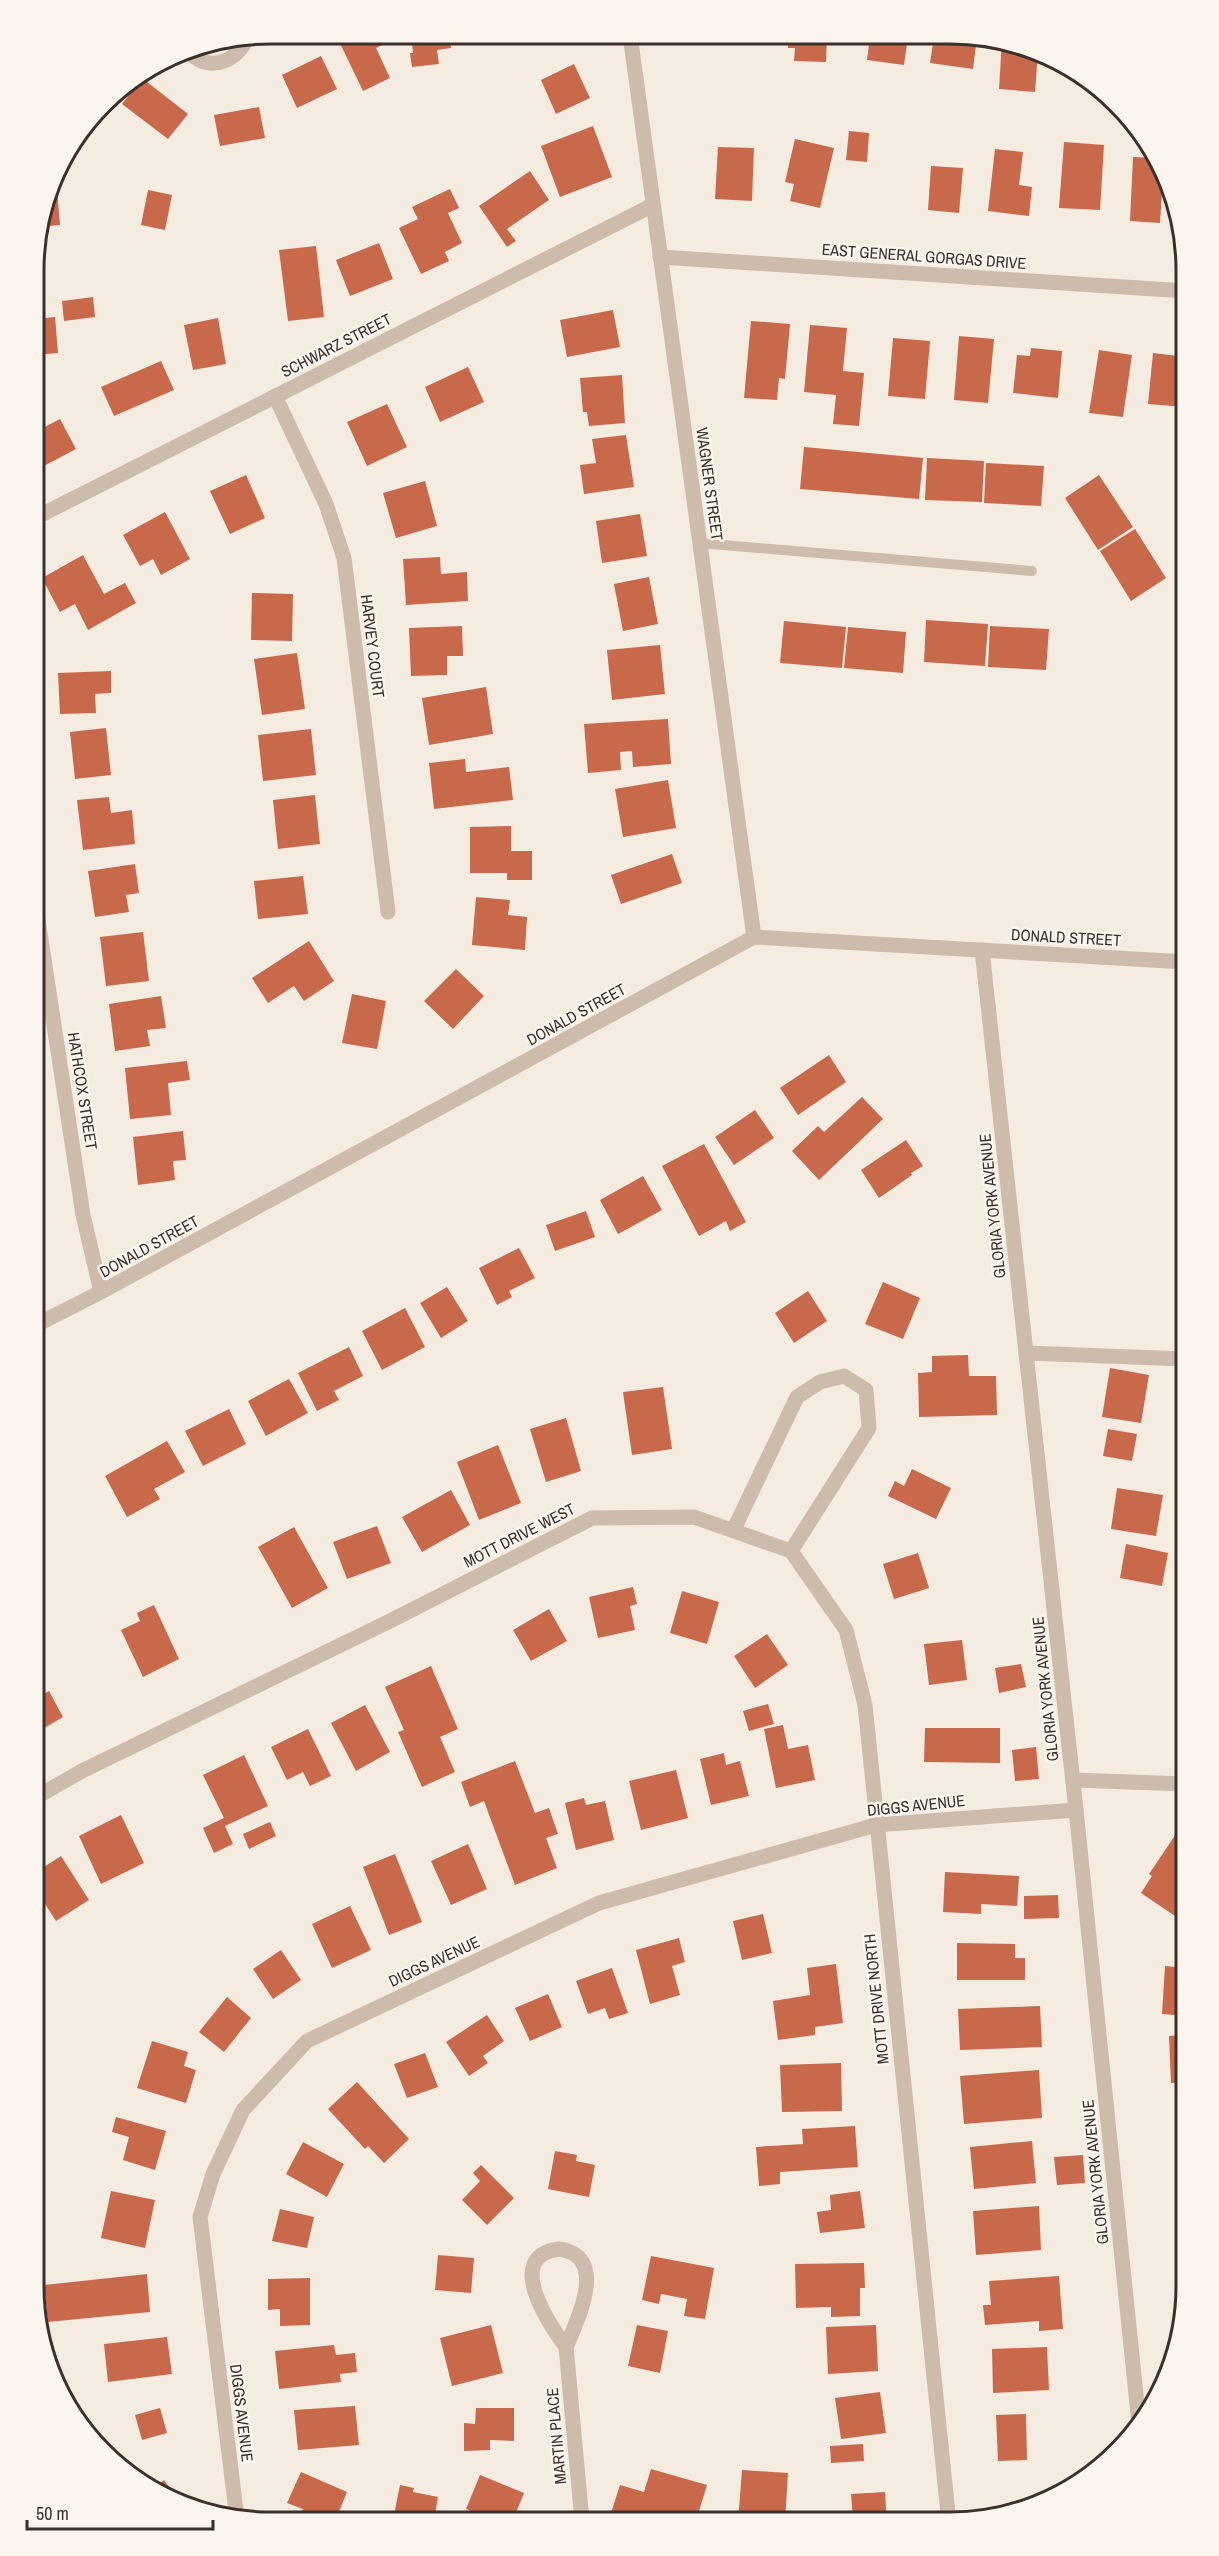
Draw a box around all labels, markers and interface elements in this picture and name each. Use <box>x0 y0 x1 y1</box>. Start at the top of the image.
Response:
street label: EAST GENERAL GORGAS DRIVE <box>821 238 1027 274</box>
street label: SCHWARZ STREET <box>277 308 395 382</box>
street label: WAGNER STREET <box>691 426 729 542</box>
street label: HARVEY COURT <box>356 593 390 699</box>
street label: DONALD STREET <box>1010 923 1122 951</box>
street label: DONALD STREET <box>523 978 629 1050</box>
street label: HATHCOX STREET <box>63 1031 103 1151</box>
street label: GLORIA YORK AVENUE <box>973 1133 1011 1279</box>
street label: DONALD STREET <box>96 1210 202 1282</box>
street label: MOTT DRIVE WEST <box>460 1497 578 1573</box>
street label: GLORIA YORK AVENUE <box>1026 1616 1064 1762</box>
street label: DIGGS AVENUE <box>866 1789 966 1821</box>
street label: DIGGS AVENUE <box>385 1930 483 1992</box>
street label: MOTT DRIVE NORTH <box>858 1933 894 2065</box>
street label: GLORIA YORK AVENUE <box>1076 2099 1114 2245</box>
street label: DIGGS AVENUE <box>225 2363 259 2463</box>
street label: MARTIN PLACE <box>541 2387 571 2485</box>
scale bar <box>27 2493 213 2531</box>
text: 50 m <box>36 2501 69 2526</box>

